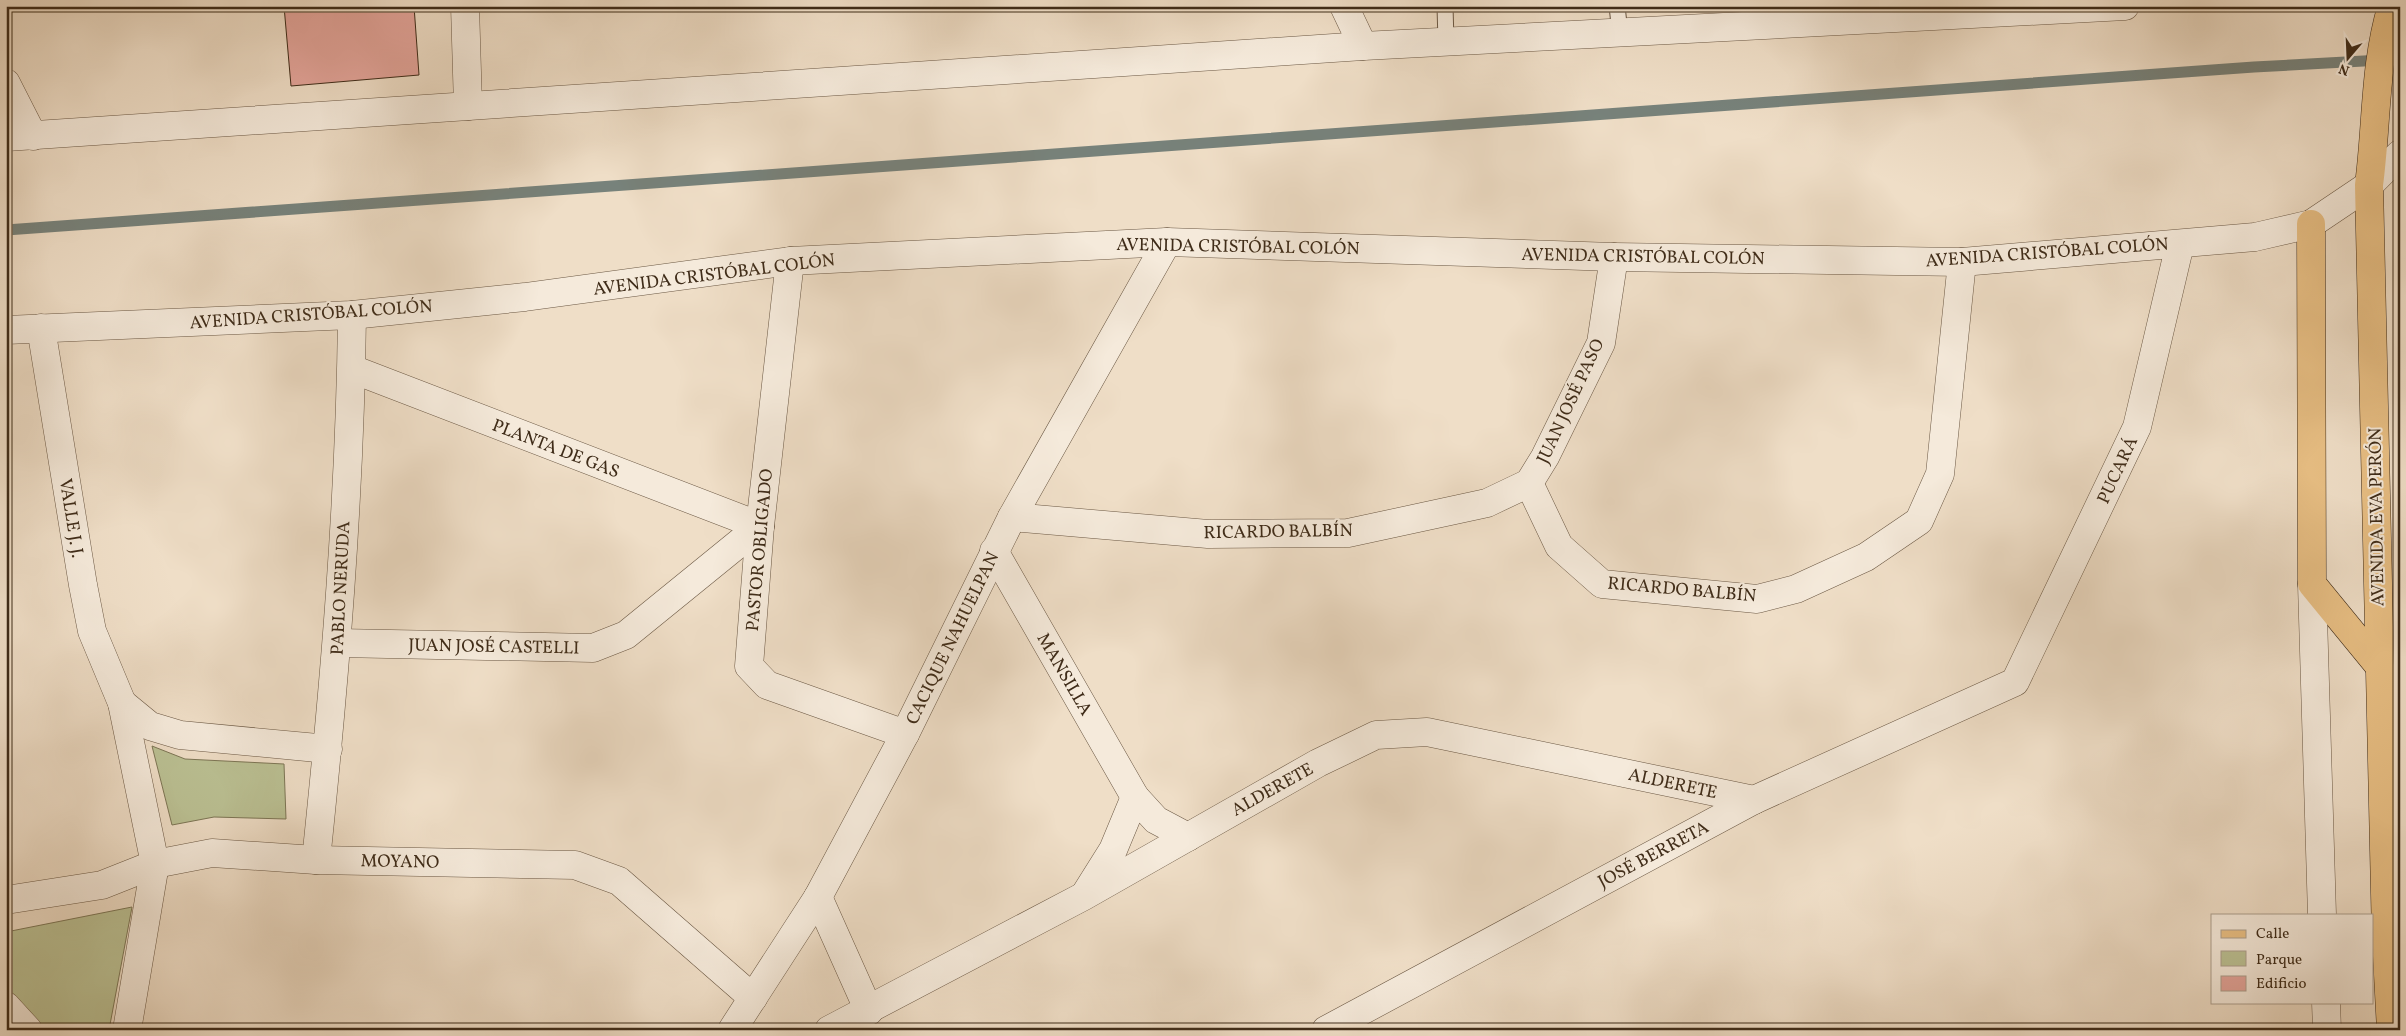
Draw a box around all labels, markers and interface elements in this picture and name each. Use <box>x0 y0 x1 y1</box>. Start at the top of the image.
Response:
north arrow <box>2324 32 2374 82</box>
text: N <box>2336 58 2352 80</box>
street label: AVENIDA CRISTÓBAL COLÓN <box>1116 233 1360 262</box>
street label: AVENIDA CRISTÓBAL COLÓN <box>1925 233 2169 274</box>
street label: AVENIDA CRISTÓBAL COLÓN <box>1521 243 1765 272</box>
street label: AVENIDA CRISTÓBAL COLÓN <box>592 248 836 303</box>
street label: AVENIDA CRISTÓBAL COLÓN <box>189 295 433 336</box>
street label: JUAN JOSÉ PASO <box>1531 335 1611 468</box>
street label: PLANTA DE GAS <box>488 414 623 485</box>
street label: AVENIDA EVA PERÓN <box>2363 427 2392 607</box>
street label: PUCARÁ <box>2092 433 2145 508</box>
street label: PASTOR OBLIGADO <box>741 468 780 633</box>
street label: VALLE J. J. <box>52 477 89 560</box>
street label: RICARDO BALBÍN <box>1203 519 1353 546</box>
street label: PABLO NERUDA <box>325 520 358 656</box>
street label: CACIQUE NAHUELPAN <box>901 548 1006 729</box>
street label: RICARDO BALBÍN <box>1606 572 1757 609</box>
street label: MANSILLA <box>1030 629 1098 721</box>
street label: JUAN JOSÉ CASTELLI <box>408 634 580 661</box>
street label: ALDERETE <box>1227 757 1318 823</box>
street label: ALDERETE <box>1626 763 1720 806</box>
street label: JOSÉ BERRETA <box>1594 815 1714 895</box>
street label: MOYANO <box>360 849 440 876</box>
legend <box>2211 914 2374 1004</box>
text: Calle <box>2256 924 2289 945</box>
text: Parque <box>2256 950 2302 971</box>
text: Edificio <box>2256 974 2307 995</box>

